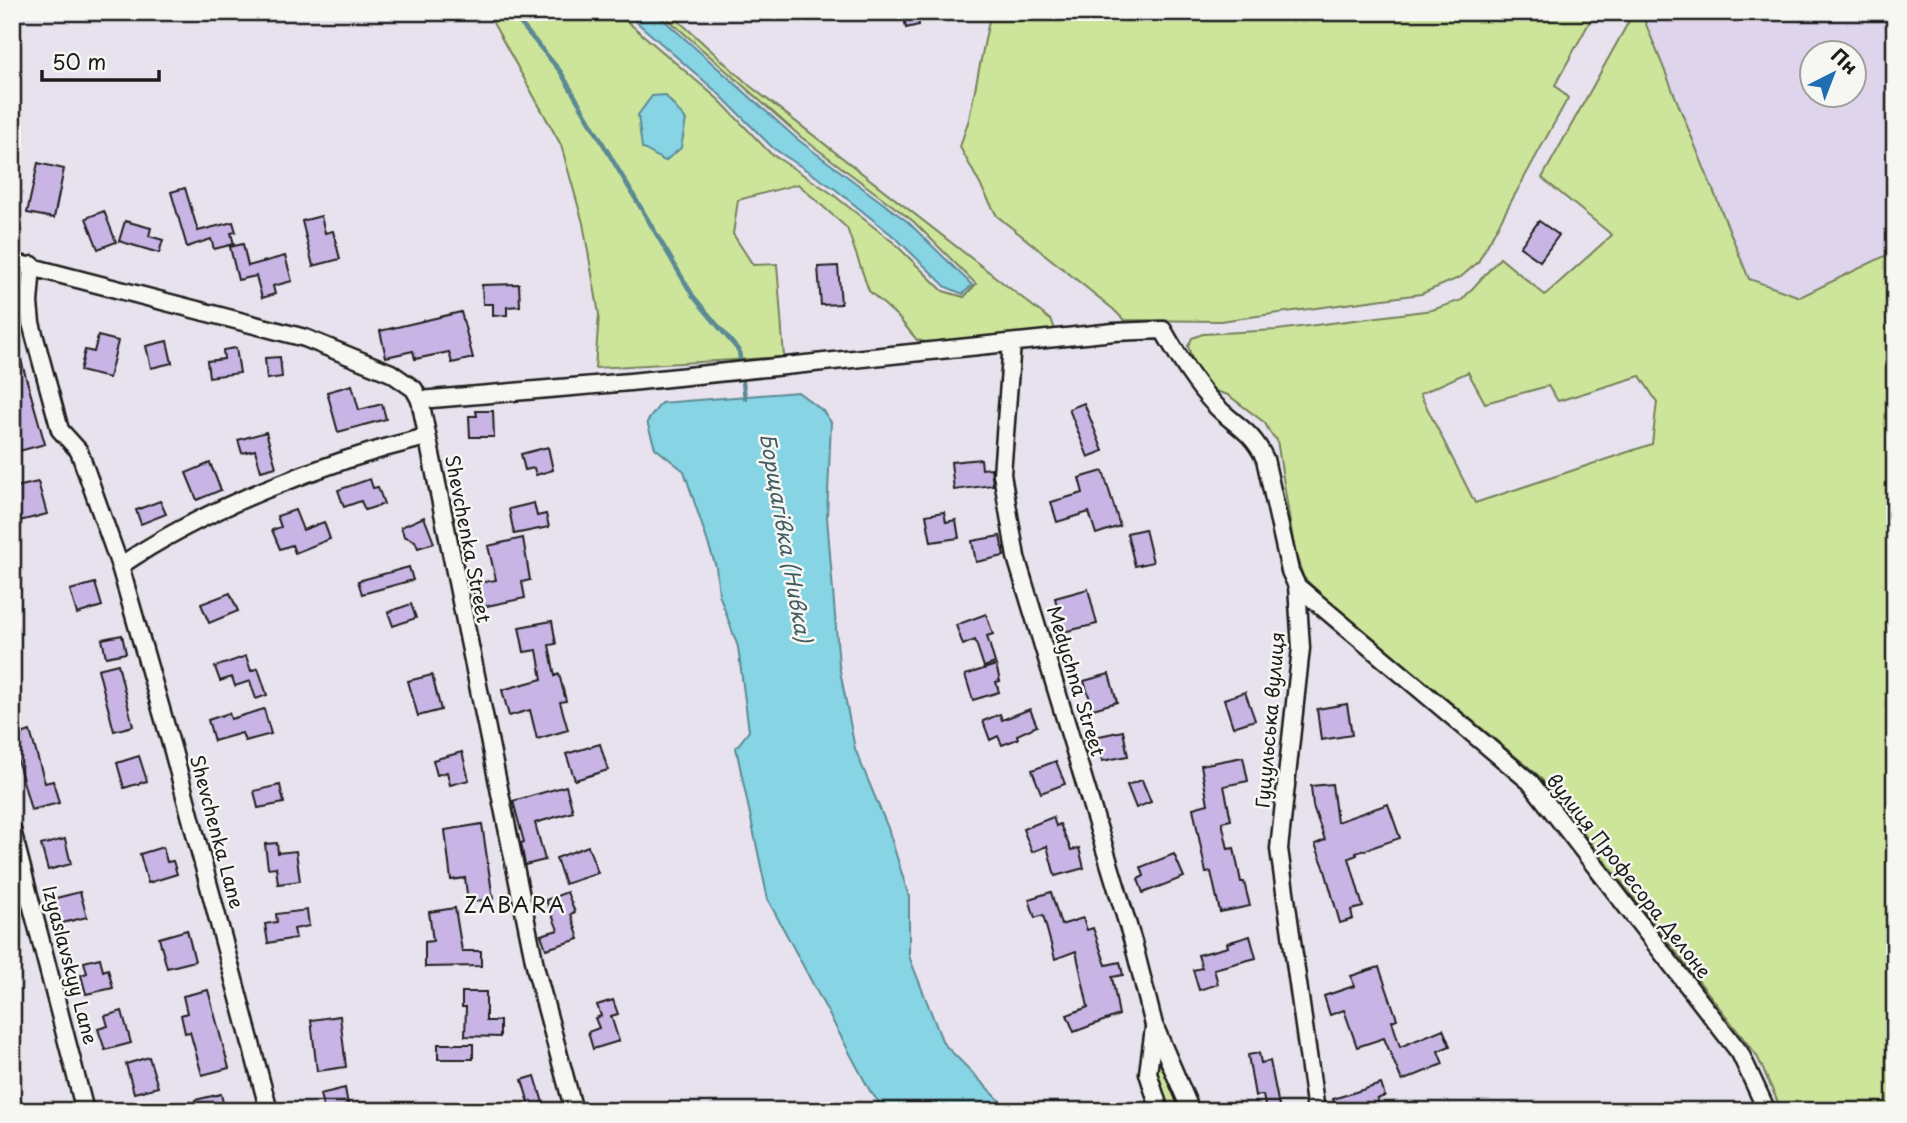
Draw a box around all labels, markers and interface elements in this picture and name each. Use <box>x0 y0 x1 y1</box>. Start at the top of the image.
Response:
scale bar <box>42 38 159 82</box>
north arrow <box>1798 38 1868 108</box>
text: Пн <box>1825 41 1865 80</box>
text: 50 m <box>52 45 106 77</box>
water label: Борщагівка (Нивка) <box>753 431 821 646</box>
street label: Shevchenka Street <box>439 453 499 625</box>
street label: Medychna Street <box>1041 602 1113 760</box>
street label: Гуцульська вулиця <box>1247 631 1291 809</box>
street label: Shevchenka Lane <box>184 752 252 912</box>
street label: вулиця Професора Делоне <box>1541 767 1719 984</box>
street label: Izyaslavskyy Lane <box>36 882 106 1047</box>
district label: ZABARA <box>463 888 567 920</box>

